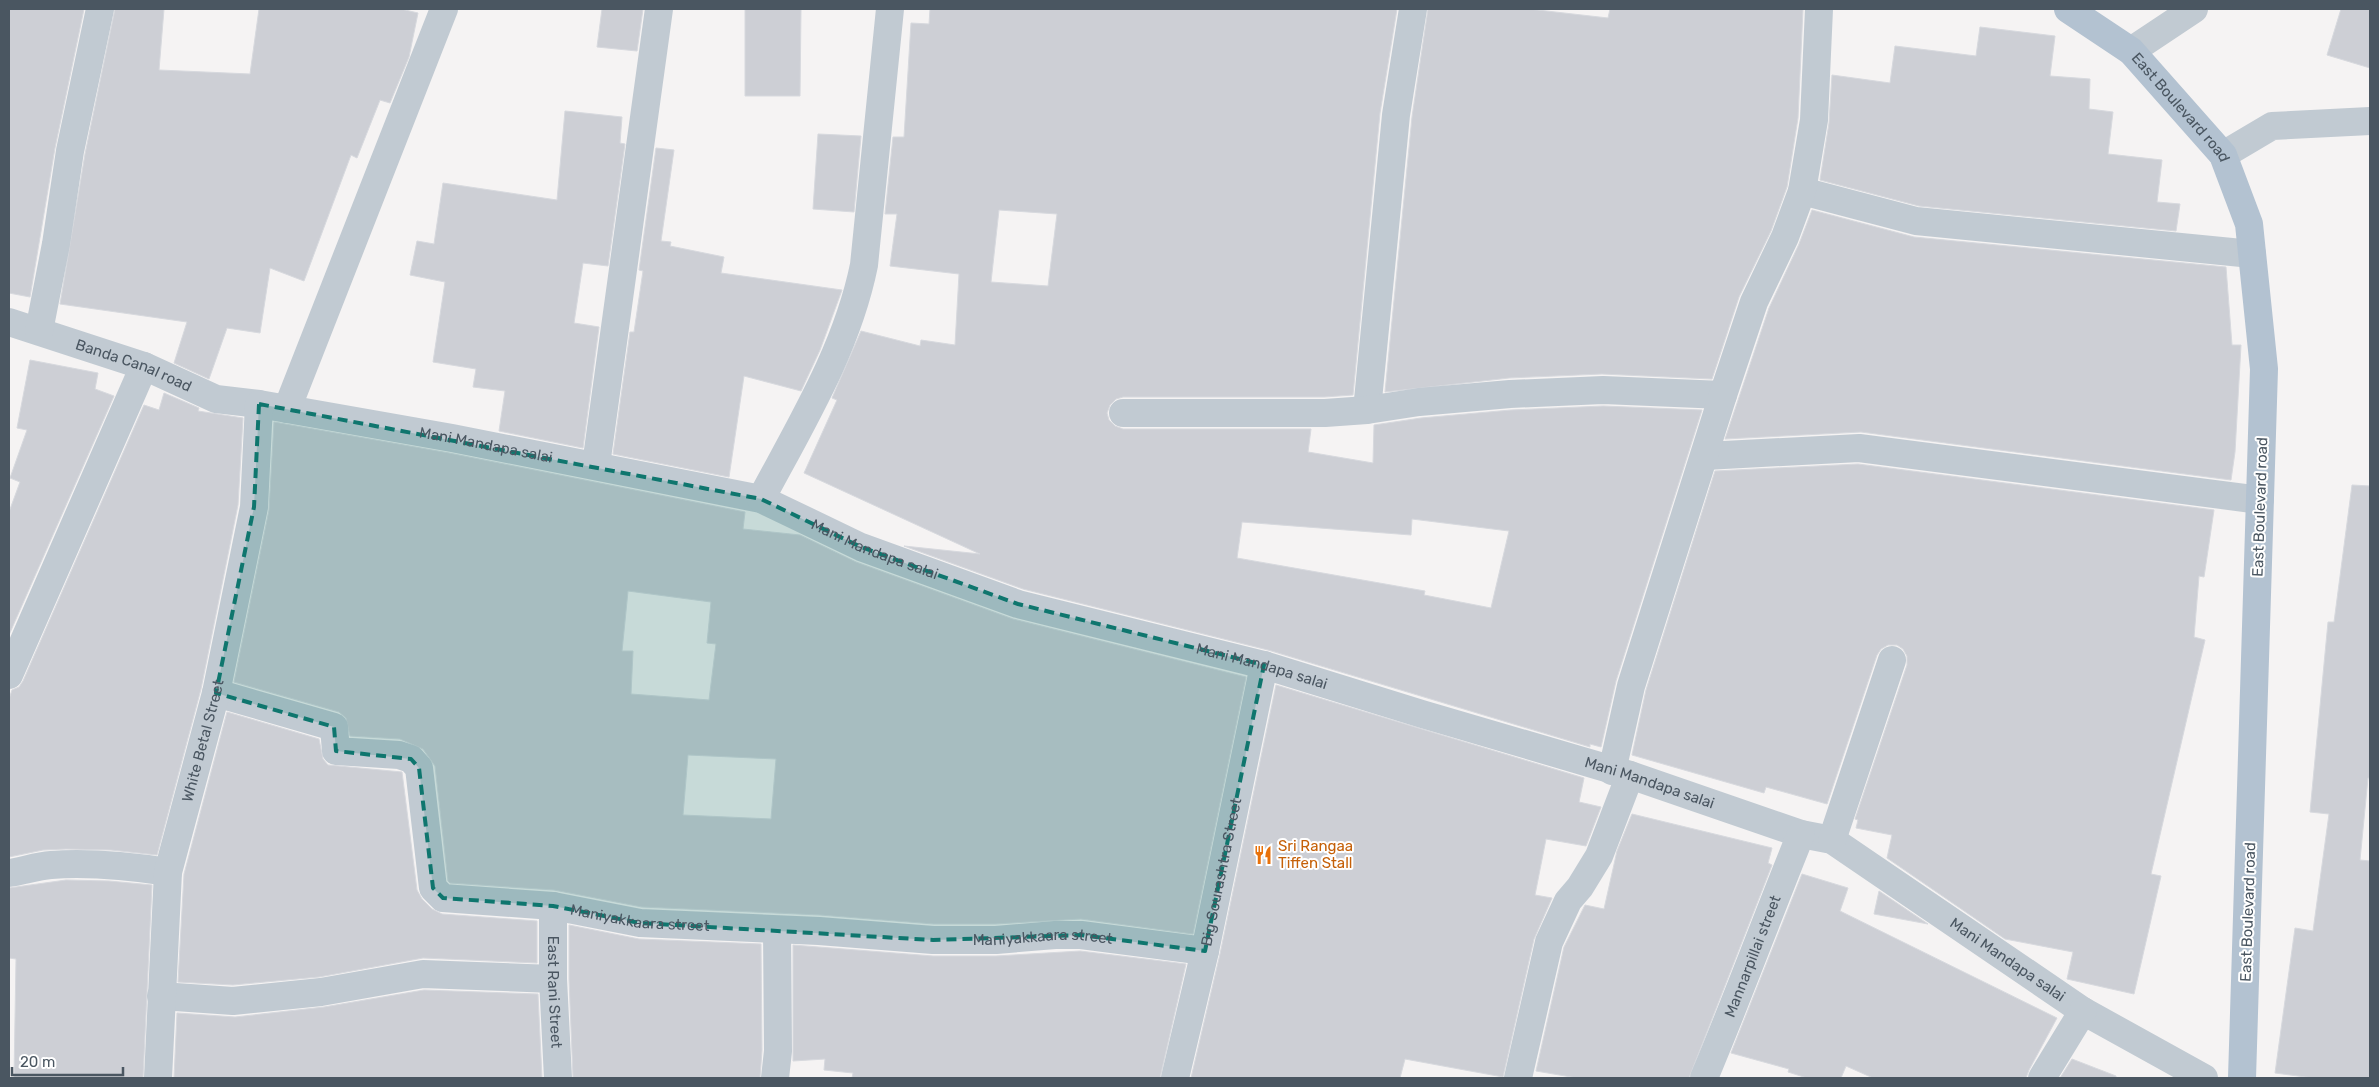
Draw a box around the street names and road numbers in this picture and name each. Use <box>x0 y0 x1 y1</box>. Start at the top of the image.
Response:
street label: East Boulevard road <box>2128 49 2234 164</box>
street label: Banda Canal road <box>73 335 194 396</box>
street label: Mani Mandapa salai <box>418 423 554 467</box>
street label: East Boulevard road <box>2249 437 2271 577</box>
street label: Mani Mandapa salai <box>808 515 941 583</box>
street label: Mani Mandapa salai <box>1194 640 1330 693</box>
street label: White Betal Street <box>178 678 228 804</box>
street label: Mani Mandapa salai <box>1583 753 1717 812</box>
street label: Big Sourashtra Street <box>1197 796 1245 948</box>
street label: East Boulevard road <box>2237 842 2259 982</box>
street label: Mannarpillai street <box>1721 893 1785 1020</box>
street label: Maniyakkaara street <box>569 901 710 935</box>
street label: Mani Mandapa salai <box>1947 914 2069 1005</box>
street label: Maniyakkaara street <box>973 926 1114 949</box>
street label: East Rani Street <box>544 936 565 1049</box>

